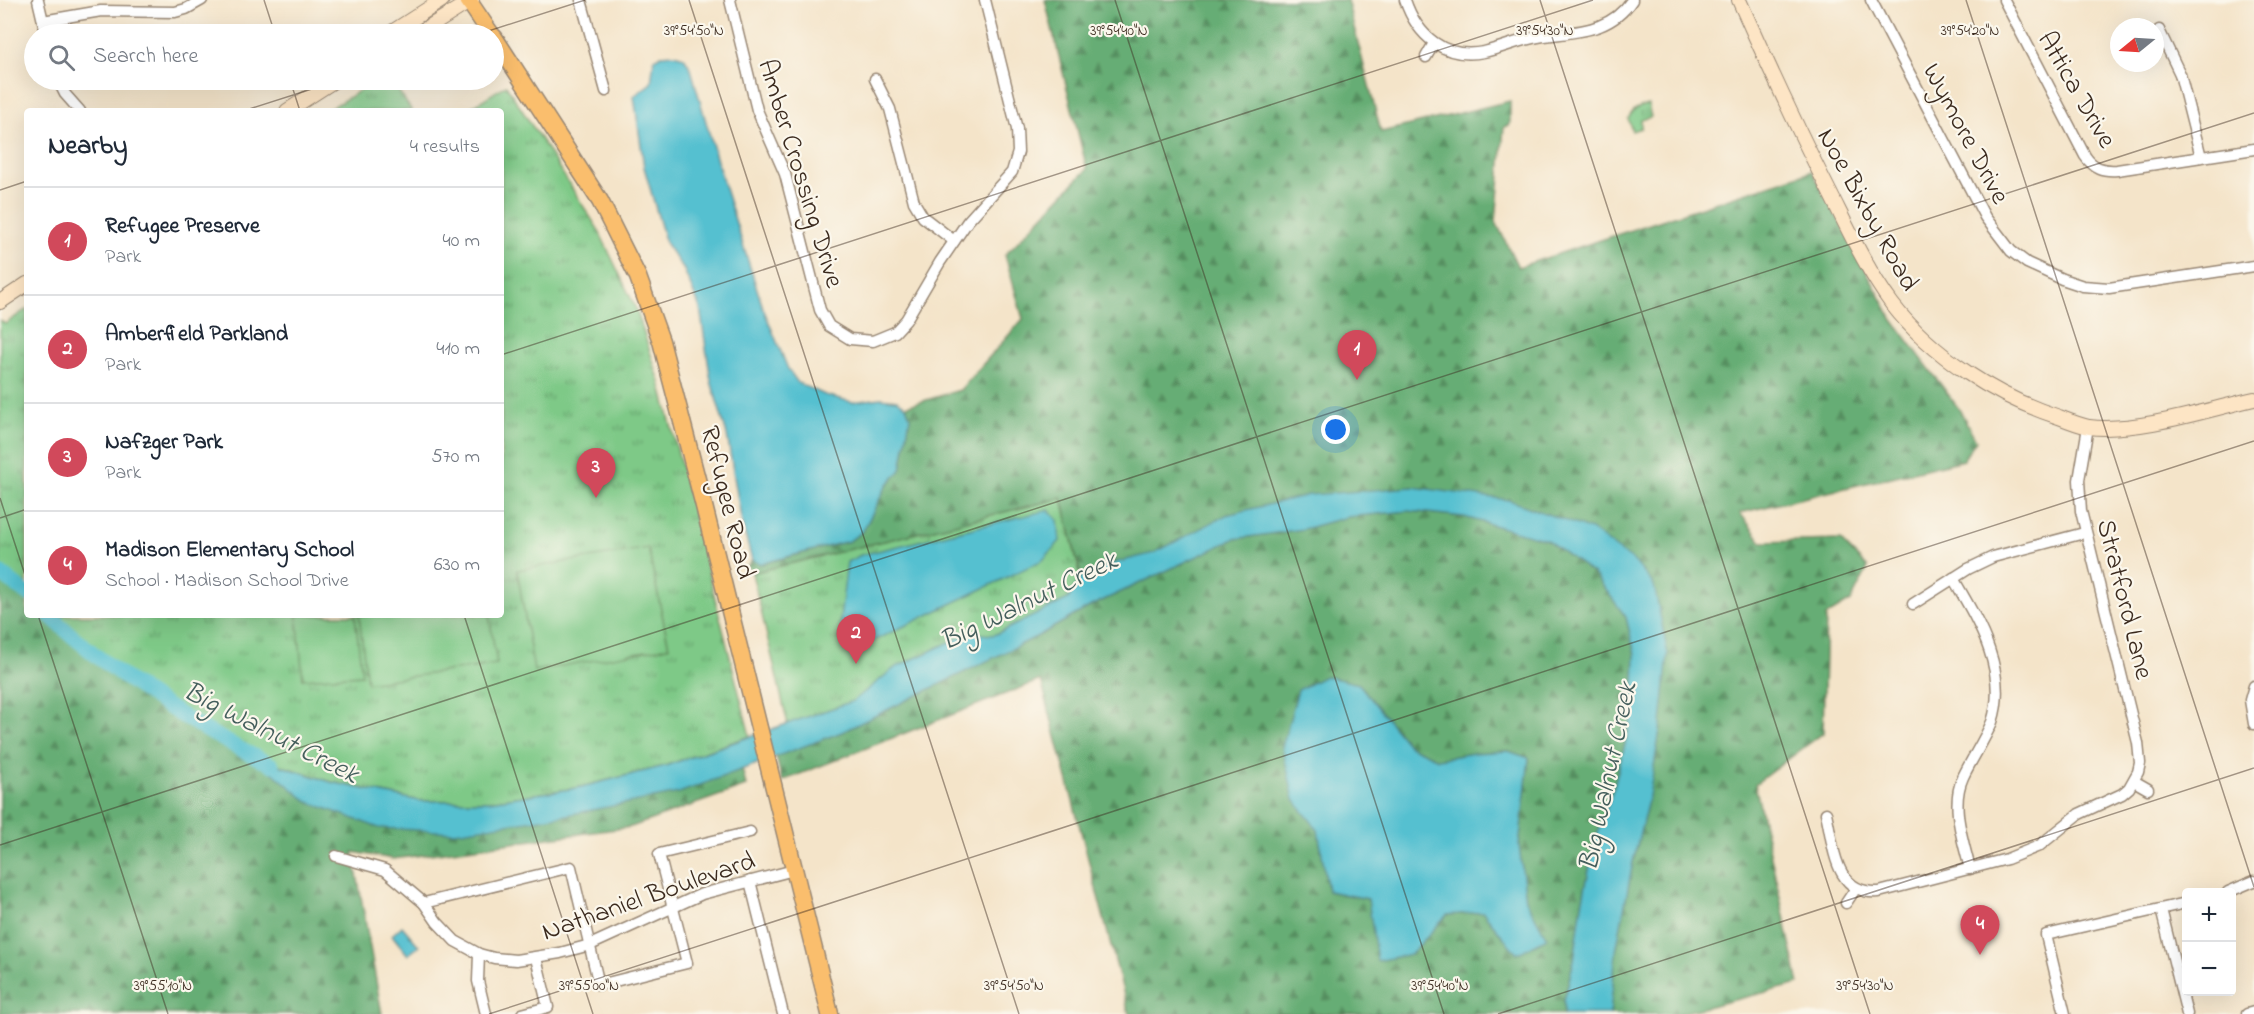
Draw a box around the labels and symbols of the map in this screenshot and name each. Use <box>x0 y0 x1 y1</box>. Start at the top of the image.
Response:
north arrow <box>2110 18 2164 72</box>
text: 39°54'50"N <box>664 20 724 42</box>
text: 39°54'40"N <box>1090 20 1148 42</box>
text: 39°54'30"N <box>1516 20 1574 42</box>
text: 39°54'20"N <box>1941 20 1999 42</box>
street label: Attica Drive <box>2027 24 2126 157</box>
street label: Amber Crossing Drive <box>746 55 853 294</box>
street label: Wymore Drive <box>1911 57 2019 212</box>
street label: Noe Bixby Road <box>1806 122 1928 299</box>
pin: 1 <box>1338 330 1376 380</box>
your location <box>1321 415 1350 444</box>
street label: Refugee Road <box>689 422 764 583</box>
pin: 3 <box>576 448 616 498</box>
street label: Stratford Lane <box>2085 515 2163 685</box>
water label: Big Walnut Creek <box>934 541 1127 663</box>
pin: 2 <box>836 614 876 664</box>
water label: Big Walnut Creek <box>175 672 367 797</box>
water label: Big Walnut Creek <box>1569 677 1650 875</box>
street label: Nathaniel Boulevard <box>537 843 761 952</box>
pin: 4 <box>1960 906 2000 955</box>
text: 39°55'10"N <box>134 975 192 997</box>
text: 39°55'00"N <box>559 975 619 997</box>
text: 39°54'50"N <box>984 975 1044 997</box>
text: 39°54'40"N <box>1411 975 1469 997</box>
text: 39°54'30"N <box>1836 975 1894 997</box>

